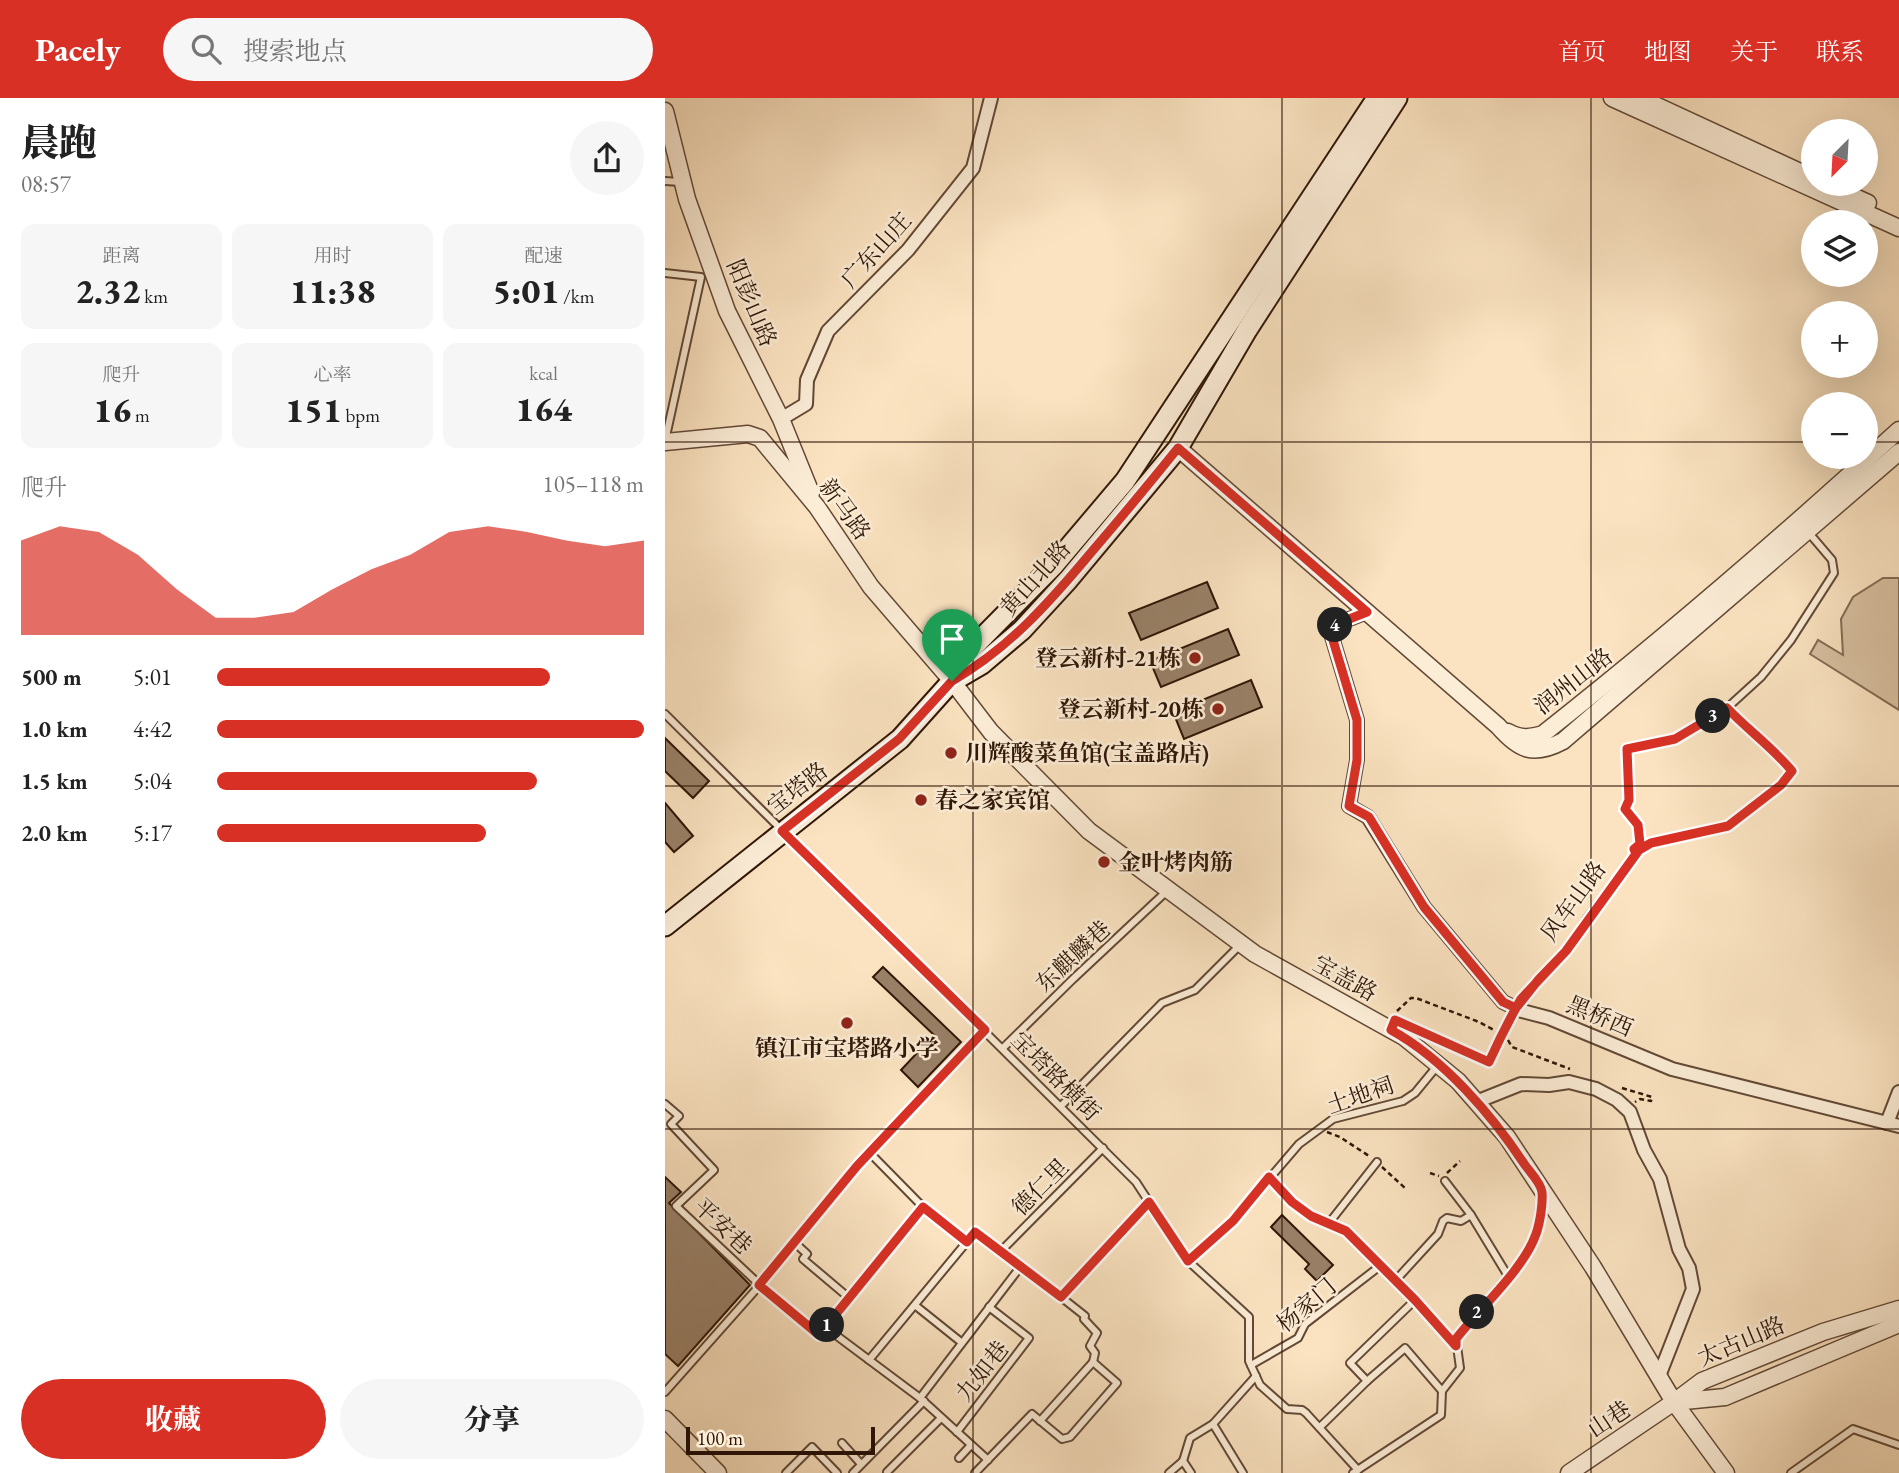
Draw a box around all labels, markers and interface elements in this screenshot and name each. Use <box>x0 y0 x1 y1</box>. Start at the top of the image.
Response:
search box <box>163 18 653 81</box>
text: Pacely <box>35 28 121 71</box>
icon: search <box>187 30 225 68</box>
text: 搜索地点 <box>243 34 347 68</box>
text: 首页 <box>1558 36 1606 67</box>
text: 地图 <box>1644 36 1692 67</box>
text: 关于 <box>1730 36 1778 67</box>
text: 联系 <box>1816 36 1864 67</box>
text: 晨跑 <box>21 118 97 167</box>
north arrow <box>1801 119 1878 196</box>
map controls <box>1801 119 1878 469</box>
button: share <box>570 121 644 195</box>
text: 08:57 <box>21 169 71 199</box>
street label: 广东山庄 <box>834 206 918 294</box>
button: layers <box>1801 210 1878 287</box>
text: 距离 <box>102 243 141 268</box>
text: 用时 <box>313 243 352 268</box>
text: 配速 <box>524 243 563 268</box>
street label: 阳彭山路 <box>720 255 784 351</box>
text: 2.32 <box>75 268 141 313</box>
text: 11:38 <box>290 268 375 313</box>
text: 5:01 <box>493 268 559 313</box>
text: km <box>141 284 168 309</box>
text: /km <box>559 284 594 309</box>
button: + <box>1801 301 1878 378</box>
text: kcal <box>529 361 558 386</box>
text: 爬升 <box>102 362 141 387</box>
text: 心率 <box>313 362 352 387</box>
text: 164 <box>515 386 572 431</box>
text: 16 <box>93 387 131 432</box>
text: 151 <box>285 387 342 432</box>
button: − <box>1801 392 1878 469</box>
text: m <box>131 403 150 428</box>
text: bpm <box>342 403 380 428</box>
text: 105–118 m <box>543 469 644 499</box>
text: 爬升 <box>21 472 67 502</box>
street label: 新马路 <box>813 472 877 546</box>
street label: 黄山北路 <box>993 534 1077 622</box>
pin: 4 <box>1317 608 1353 642</box>
pin <box>922 609 982 681</box>
text: 4 <box>1329 612 1340 637</box>
icon: arrive <box>933 620 971 658</box>
street label: 润州山路 <box>1528 641 1618 721</box>
place label: 登云新村-21栋 <box>1034 643 1181 673</box>
marker: 登云新村-21栋 <box>1187 650 1203 666</box>
text: 500 m <box>21 662 82 692</box>
text: 5:01 <box>133 662 172 692</box>
place label: 登云新村-20栋 <box>1057 694 1204 724</box>
pin: 3 <box>1695 698 1731 734</box>
marker: 登云新村-20栋 <box>1210 701 1226 717</box>
text: 3 <box>1707 703 1718 728</box>
text: 1.0 km <box>21 714 88 744</box>
text: 4:42 <box>133 714 172 744</box>
place label: 川辉酸菜鱼馆(宝盖路店) <box>965 738 1209 768</box>
marker: 川辉酸菜鱼馆(宝盖路店) <box>943 745 959 761</box>
street label: 宝塔路 <box>761 755 833 821</box>
text: 1.5 km <box>21 766 88 796</box>
text: 5:04 <box>133 766 172 796</box>
place label: 春之家宾馆 <box>935 785 1050 815</box>
marker: 春之家宾馆 <box>913 792 929 808</box>
text: 2.0 km <box>21 818 88 848</box>
text: 5:17 <box>133 818 172 848</box>
place label: 金叶烤肉筋 <box>1118 847 1233 877</box>
marker: 金叶烤肉筋 <box>1096 854 1112 870</box>
street label: 风车山路 <box>1534 855 1612 947</box>
street label: 东麒麟巷 <box>1029 914 1117 998</box>
street label: 宝盖路 <box>1308 948 1382 1008</box>
street label: 黑桥西 <box>1562 989 1638 1043</box>
marker: 镇江市宝塔路小学 <box>839 1015 855 1031</box>
street label: 宝塔路横街 <box>1005 1025 1107 1127</box>
place label: 镇江市宝塔路小学 <box>755 1033 939 1063</box>
street label: 土地祠 <box>1322 1070 1398 1120</box>
street label: 德仁里 <box>1005 1152 1075 1222</box>
street label: 平安巷 <box>688 1192 758 1260</box>
street label: 杨家门 <box>1270 1271 1342 1339</box>
pin: 2 <box>1459 1294 1495 1330</box>
text: 2 <box>1471 1299 1482 1324</box>
pin: 1 <box>809 1308 845 1342</box>
street label: 太古山路 <box>1693 1309 1789 1373</box>
text: 1 <box>821 1312 832 1337</box>
street label: 九如巷 <box>949 1335 1015 1407</box>
button: 收藏 <box>21 1379 326 1459</box>
button: 分享 <box>340 1379 644 1459</box>
street label: 山巷 <box>1582 1394 1636 1444</box>
scale bar <box>686 1424 875 1456</box>
text: 100 m <box>697 1426 743 1451</box>

